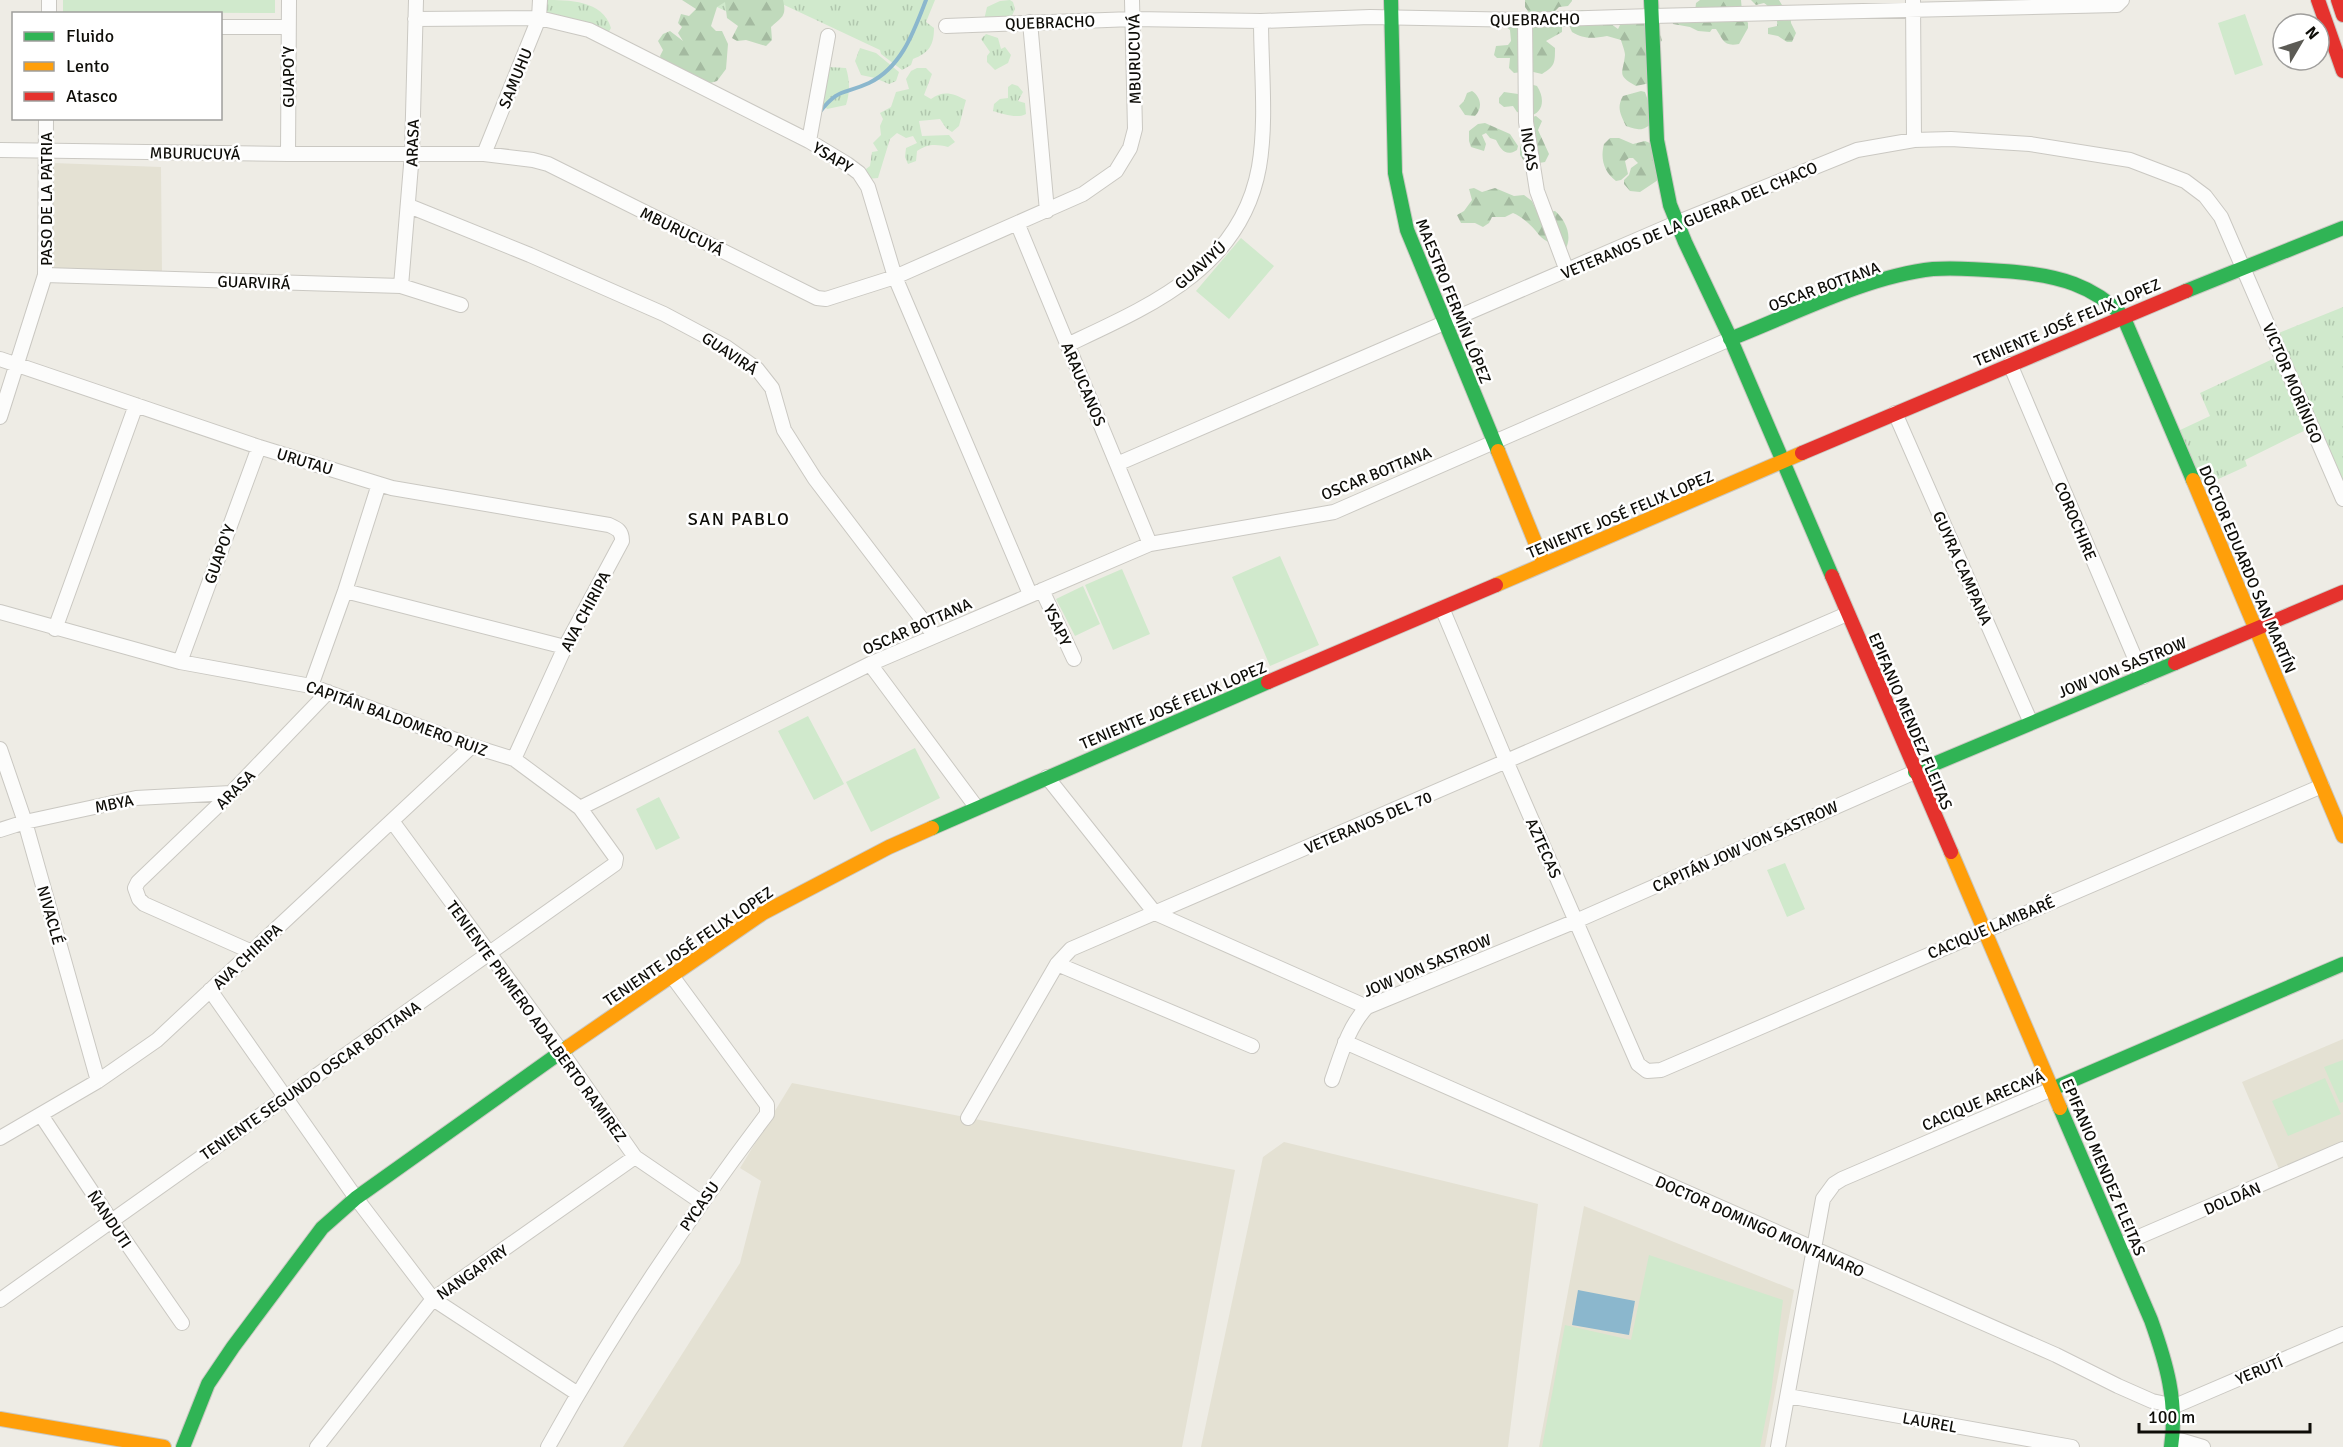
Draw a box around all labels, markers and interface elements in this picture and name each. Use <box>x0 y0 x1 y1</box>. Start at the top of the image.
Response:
street label: QUEBRACHO <box>1490 9 1580 31</box>
street label: QUEBRACHO <box>1005 11 1095 35</box>
legend <box>12 12 222 120</box>
north arrow <box>2271 12 2331 72</box>
street label: MBURUCUYÁ <box>1124 13 1146 104</box>
text: N <box>2301 23 2323 44</box>
text: Fluido <box>66 25 114 47</box>
street label: SAMUHU <box>495 45 537 112</box>
street label: GUAPO'Y <box>279 46 299 108</box>
text: Lento <box>66 55 109 77</box>
text: Atasco <box>66 85 118 107</box>
street label: ARASA <box>402 119 424 167</box>
street label: INCAS <box>1516 126 1542 173</box>
street label: PASO DE LA PATRIA <box>37 132 57 266</box>
street label: YSAPY <box>809 138 856 178</box>
street label: MBURUCUYÁ <box>150 143 241 165</box>
street label: VETERANOS DE LA GUERRA DEL CHACO <box>1558 158 1821 284</box>
street label: MBURUCUYÁ <box>636 203 727 261</box>
street label: MAESTRO FERMÍN LÓPEZ <box>1411 216 1495 387</box>
street label: GUAVIYÚ <box>1171 237 1231 294</box>
street label: OSCAR BOTTANA <box>1766 257 1883 316</box>
street label: GUARVIRÁ <box>217 272 291 294</box>
street label: TENIENTE JOSÉ FELIX LOPEZ <box>1971 275 2164 371</box>
street label: VICTOR MORÍNIGO <box>2258 320 2326 447</box>
street label: GUAVIRÁ <box>698 328 761 380</box>
street label: ARAUCANOS <box>1056 339 1110 429</box>
street label: OSCAR BOTTANA <box>1318 443 1435 505</box>
street label: URUTAU <box>274 444 335 480</box>
street label: DOCTOR EDUARDO SAN MARTÍN <box>2194 462 2300 676</box>
street label: TENIENTE JOSÉ FELIX LOPEZ <box>1524 467 1717 563</box>
street label: COROCHIRE <box>2050 479 2101 564</box>
district label: SAN PABLO <box>688 508 790 530</box>
street label: GUYRA CAMPANA <box>1928 508 1996 629</box>
street label: GUAPO'Y <box>200 522 240 587</box>
street label: AVA CHIRIPA <box>556 568 615 655</box>
street label: OSCAR BOTTANA <box>860 594 975 660</box>
street label: YSAPY <box>1039 601 1075 649</box>
street label: EPIFANIO MENDEZ FLEITAS <box>1864 630 1956 813</box>
street label: JOW VON SASTROW <box>2055 633 2190 703</box>
street label: TENIENTE JOSÉ FELIX LOPEZ <box>1077 658 1270 754</box>
street label: CAPITÁN BALDOMERO RUIZ <box>303 677 490 761</box>
street label: ARASA <box>212 766 260 814</box>
street label: VETERANOS DEL 70 <box>1302 787 1435 859</box>
street label: MBYA <box>93 790 136 818</box>
street label: CAPITÁN JOW VON SASTROW <box>1649 797 1842 897</box>
street label: AZTECAS <box>1521 815 1565 882</box>
street label: TENIENTE JOSÉ FELIX LOPEZ <box>600 882 777 1011</box>
street label: NIVACLÉ <box>32 883 68 947</box>
street label: CACIQUE LAMBARÉ <box>1925 892 2058 964</box>
street label: TENIENTE PRIMERO ADALBERTO RAMIREZ <box>442 897 631 1146</box>
street label: AVA CHIRIPA <box>209 919 287 994</box>
street label: JOW VON SASTROW <box>1360 930 1495 1002</box>
street label: TENIENTE SEGUNDO OSCAR BOTTANA <box>197 997 425 1165</box>
street label: CACIQUE ARECAYÁ <box>1919 1066 2048 1136</box>
street label: EPIFANIO MENDEZ FLEITAS <box>2057 1076 2149 1259</box>
street label: DOCTOR DOMINGO MONTANARO <box>1652 1172 1867 1282</box>
street label: PYCASU <box>676 1178 724 1235</box>
street label: DOLDÁN <box>2201 1178 2264 1220</box>
street label: ÑANDUTI <box>83 1187 136 1252</box>
street label: NANGAPIRY <box>433 1241 512 1305</box>
street label: YERUTÍ <box>2233 1352 2286 1390</box>
scale bar <box>2139 1396 2310 1434</box>
text: 100 m <box>2148 1406 2195 1428</box>
street label: LAUREL <box>1901 1408 1959 1438</box>

